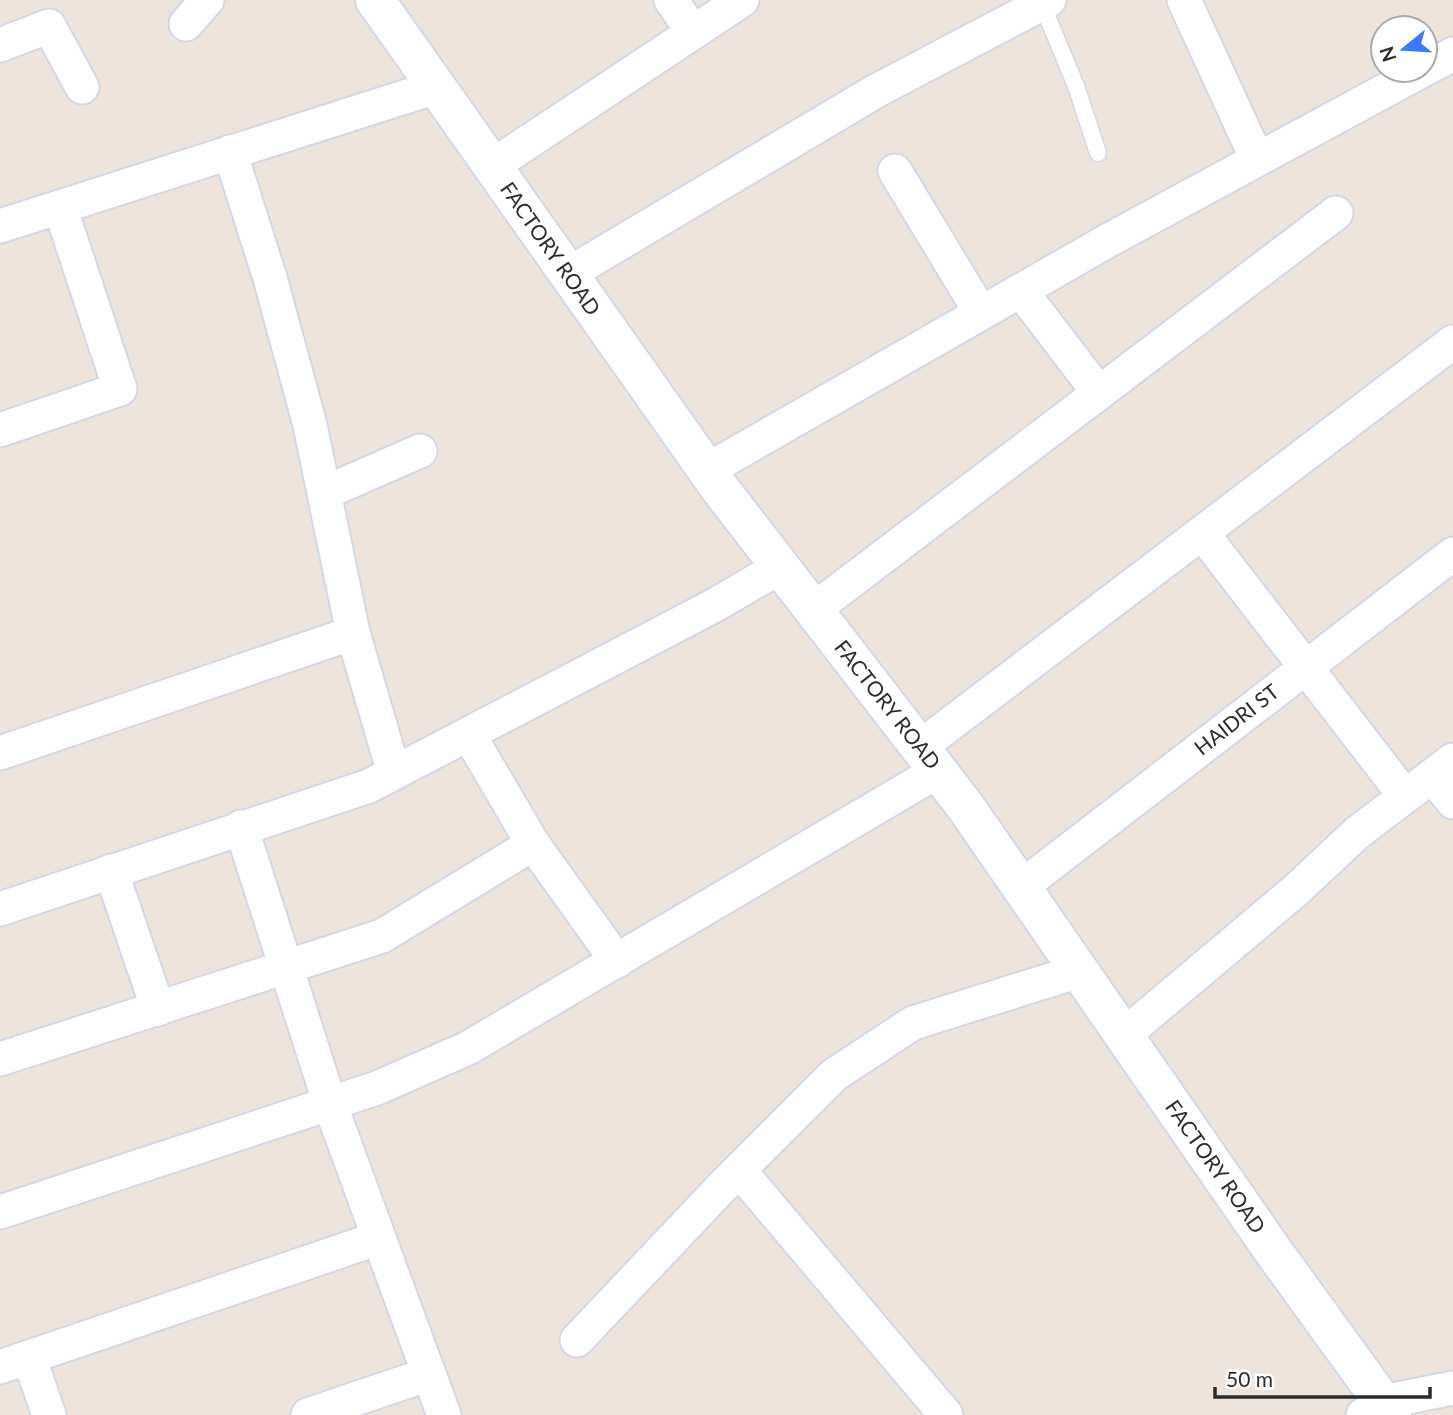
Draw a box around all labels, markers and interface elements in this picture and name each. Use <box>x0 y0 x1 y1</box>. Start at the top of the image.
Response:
north arrow <box>1369 14 1439 84</box>
text: N <box>1374 44 1401 65</box>
street label: FACTORY ROAD <box>496 177 606 320</box>
street label: FACTORY ROAD <box>830 635 946 774</box>
street label: HAIDRI ST <box>1189 678 1284 760</box>
street label: FACTORY ROAD <box>1161 1095 1271 1238</box>
scale bar <box>1215 1356 1430 1400</box>
text: 50 m <box>1226 1366 1273 1391</box>

